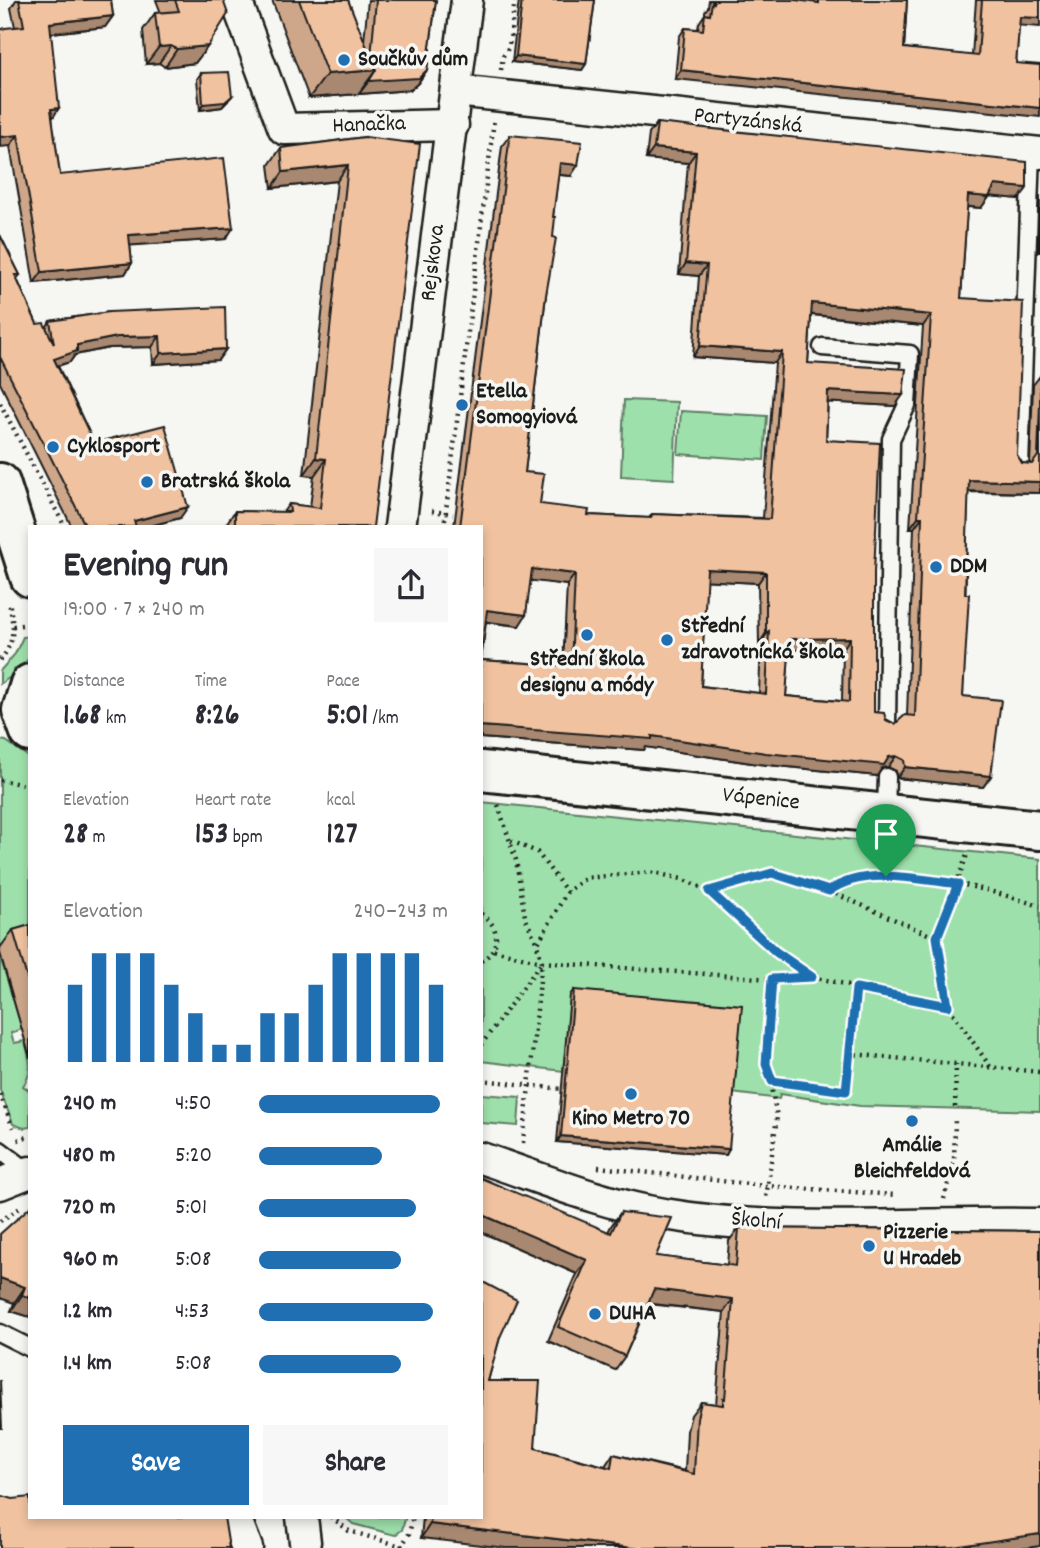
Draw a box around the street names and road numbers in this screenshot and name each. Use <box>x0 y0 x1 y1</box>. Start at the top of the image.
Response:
street label: Partyzánská <box>692 100 804 144</box>
street label: Hanačka <box>332 108 407 144</box>
street label: Rejskova <box>413 222 455 303</box>
street label: Vápenice <box>721 780 801 820</box>
street label: Školní <box>730 1203 784 1241</box>

